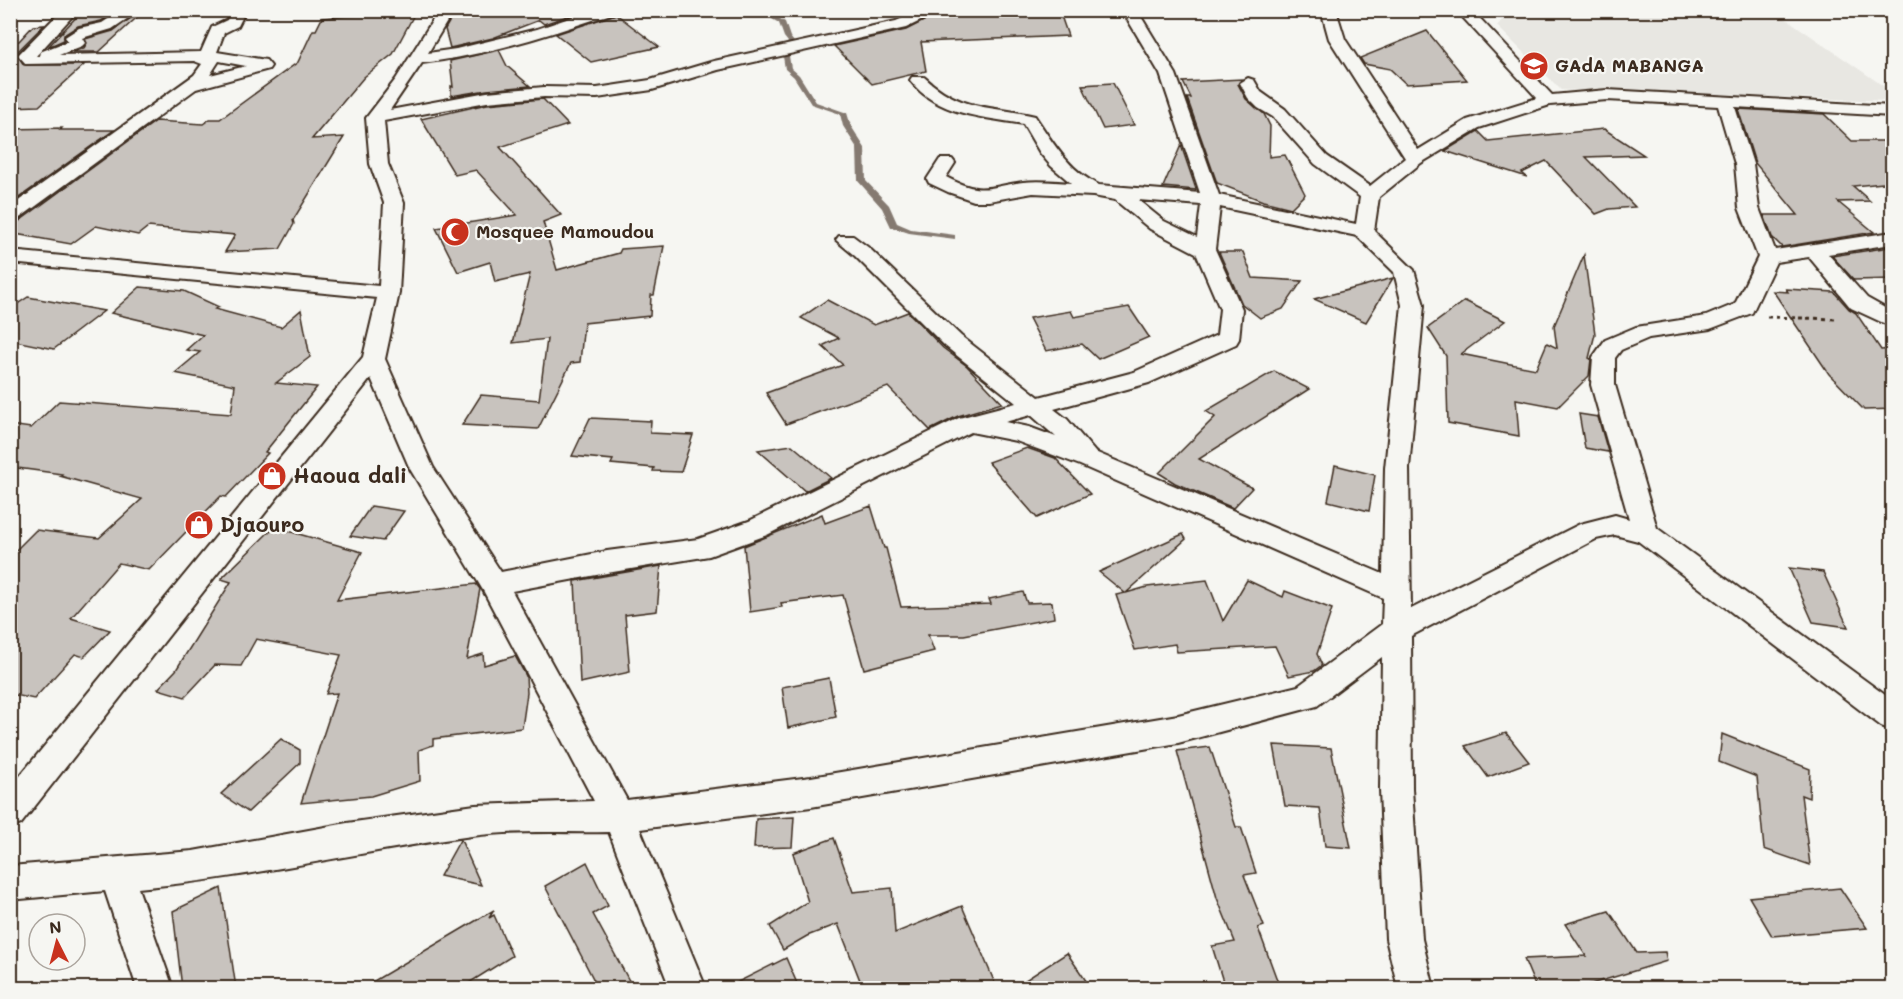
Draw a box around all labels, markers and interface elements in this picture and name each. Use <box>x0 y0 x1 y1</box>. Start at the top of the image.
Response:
school or university icon: GAdA MABANGA <box>1518 50 1550 82</box>
place label: GAdA MABANGA <box>1555 53 1704 77</box>
mosque icon: Mosquee Mamoudou <box>439 216 471 248</box>
place label: Mosquee Mamoudou <box>476 219 654 243</box>
shop icon: Haoua dali <box>256 460 288 492</box>
place label: Haoua dali <box>293 461 407 488</box>
shop icon: Djaouro <box>183 509 215 541</box>
place label: Djaouro <box>220 510 305 537</box>
north arrow <box>27 912 87 972</box>
text: N <box>48 916 63 938</box>

